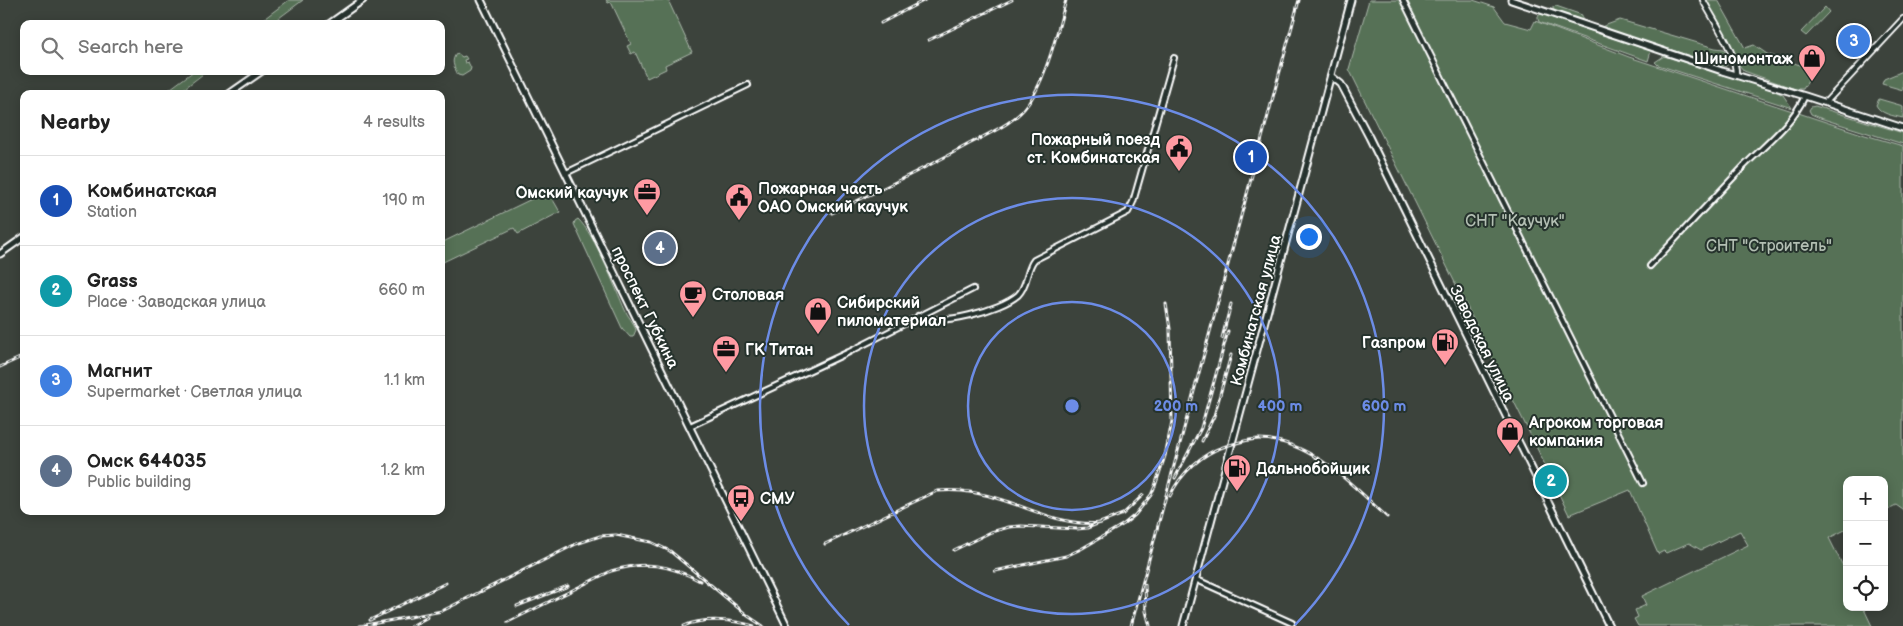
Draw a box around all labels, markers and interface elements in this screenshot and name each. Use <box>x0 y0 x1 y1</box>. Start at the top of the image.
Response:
search box <box>20 20 445 75</box>
pin: 3 <box>1838 22 1870 60</box>
icon: search <box>38 34 66 62</box>
text: Search here <box>78 36 183 59</box>
shop icon: Шиномонтаж <box>1797 43 1827 82</box>
place label: Шиномонтаж <box>1694 50 1794 69</box>
text: Nearby <box>40 110 110 135</box>
text: 4 results <box>363 113 425 132</box>
place label: Пожарный поезд ст. Комбинатская <box>1027 131 1160 168</box>
public building icon: Пожарный поезд ст. Комбинатская <box>1164 133 1194 172</box>
pin: 1 <box>1235 138 1267 176</box>
office icon: Омский каучук <box>632 177 662 216</box>
text: Комбинатская <box>87 180 217 203</box>
place label: Пожарная часть ОАО Омский каучук <box>758 180 908 217</box>
public building icon: Пожарная часть ОАО Омский каучук <box>724 182 754 221</box>
place label: Омский каучук <box>516 184 628 203</box>
text: 1 <box>53 191 59 210</box>
text: 190 m <box>383 191 425 210</box>
text: Station <box>87 203 137 222</box>
park label: СНТ "Каучук" <box>1465 212 1565 231</box>
your location <box>1296 224 1322 250</box>
pin: 4 <box>644 229 676 267</box>
street label: Комбинатская улица <box>1227 232 1286 388</box>
park label: СНТ "Строитель" <box>1706 237 1832 256</box>
street label: проспект Губкина <box>607 243 683 372</box>
text: Grass <box>87 270 138 293</box>
cafe icon: Столовая <box>678 279 708 318</box>
text: 2 <box>51 281 61 300</box>
text: 660 m <box>378 281 425 300</box>
street label: Заводская улица <box>1445 282 1518 406</box>
place label: Столовая <box>712 286 784 305</box>
text: Place · Заводская улица <box>87 293 266 312</box>
place label: Сибирский пиломатериал <box>837 294 946 331</box>
shop icon: Сибирский пиломатериал <box>803 296 833 335</box>
fuel station icon: Газпром <box>1430 327 1460 366</box>
office icon: ГК Титан <box>711 334 741 373</box>
place label: Газпром <box>1362 334 1426 353</box>
place label: ГК Титан <box>745 341 813 360</box>
text: Магнит <box>87 360 152 383</box>
text: 3 <box>51 371 61 390</box>
text: 1.1 km <box>384 371 425 390</box>
text: Supermarket · Светлая улица <box>87 383 302 402</box>
centre of rings <box>1063 397 1081 415</box>
text: 200 m <box>1154 397 1198 416</box>
text: 400 m <box>1258 397 1302 416</box>
text: 600 m <box>1362 397 1407 416</box>
place label: Агроком торговая компания <box>1528 414 1664 451</box>
shop icon: Агроком торговая компания <box>1495 416 1525 455</box>
text: Омск 644035 <box>87 450 206 473</box>
fuel station icon: Дальнобойщик <box>1222 453 1252 492</box>
place label: Дальнобойщик <box>1256 460 1370 479</box>
text: 4 <box>51 461 61 480</box>
text: 1.2 km <box>381 461 425 480</box>
pin: 2 <box>1535 462 1567 500</box>
text: Public building <box>87 473 191 492</box>
map controls <box>1843 476 1888 611</box>
button: + <box>1843 476 1888 521</box>
bus stop icon: СМУ <box>726 483 756 522</box>
place label: СМУ <box>760 490 795 509</box>
button: − <box>1843 521 1888 566</box>
button: locate <box>1843 566 1888 611</box>

